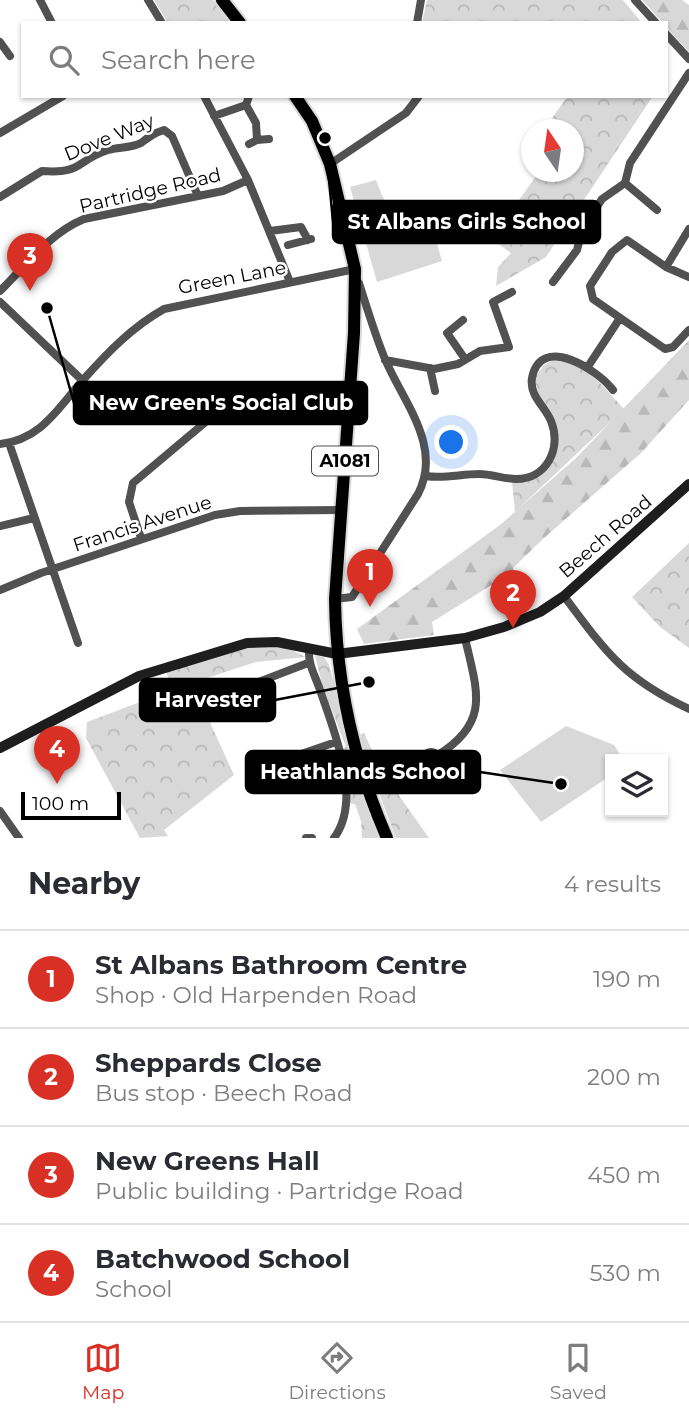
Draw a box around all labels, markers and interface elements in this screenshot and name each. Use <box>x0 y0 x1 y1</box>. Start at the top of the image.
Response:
search box <box>21 21 668 98</box>
icon: search <box>45 41 83 79</box>
text: Search here <box>101 44 256 76</box>
street label: Dove Way <box>61 109 158 166</box>
north arrow <box>521 119 584 182</box>
street label: Partridge Road <box>77 163 223 218</box>
callout: St Albans Girls School <box>333 201 600 243</box>
text: St Albans Girls School <box>348 209 586 234</box>
pin: 3 <box>7 233 53 291</box>
street label: Green Lane <box>176 256 288 299</box>
callout: New Green's Social Club <box>74 382 367 424</box>
text: New Green's Social Club <box>88 390 354 415</box>
your location <box>434 425 468 459</box>
road number: A1081 <box>312 447 378 476</box>
street label: Francis Avenue <box>70 490 214 557</box>
street label: Beech Road <box>554 490 656 583</box>
pin: 1 <box>347 549 393 607</box>
pin: 2 <box>490 570 536 628</box>
callout: Harvester <box>140 679 275 721</box>
text: Harvester <box>154 687 262 712</box>
pin: 4 <box>34 726 80 784</box>
callout: Heathlands School <box>246 751 480 793</box>
map controls <box>605 754 668 817</box>
button: layers <box>605 754 668 817</box>
text: Heathlands School <box>260 759 466 784</box>
scale bar <box>21 789 121 821</box>
text: 100 m <box>32 792 89 815</box>
text: Nearby <box>28 865 140 902</box>
text: 4 results <box>564 870 661 898</box>
text: St Albans Bathroom Centre <box>95 949 467 981</box>
text: 1 <box>46 965 56 993</box>
text: 190 m <box>593 965 661 993</box>
text: Shop · Old Harpenden Road <box>95 981 417 1009</box>
text: Sheppards Close <box>95 1047 322 1079</box>
text: 2 <box>44 1063 58 1091</box>
text: 200 m <box>587 1063 661 1091</box>
text: Bus stop · Beech Road <box>95 1079 353 1107</box>
text: New Greens Hall <box>95 1145 320 1177</box>
text: 3 <box>44 1161 58 1189</box>
text: 450 m <box>587 1161 661 1189</box>
text: Public building · Partridge Road <box>95 1177 464 1205</box>
text: Batchwood School <box>95 1243 350 1275</box>
text: 4 <box>43 1259 59 1287</box>
text: 530 m <box>589 1259 661 1287</box>
text: School <box>95 1275 173 1303</box>
tab: Map <box>82 1339 124 1404</box>
tab: Directions <box>288 1339 386 1404</box>
tab: Saved <box>550 1339 607 1404</box>

